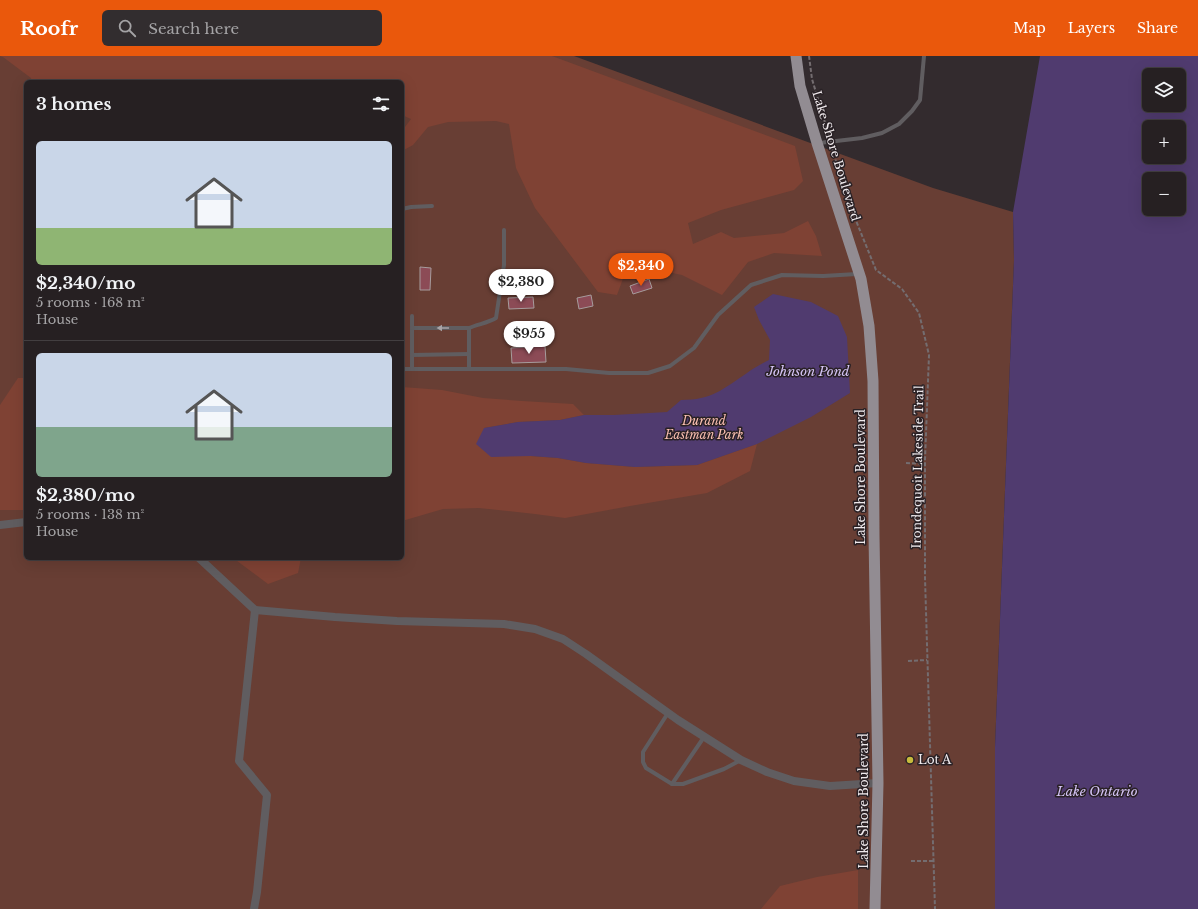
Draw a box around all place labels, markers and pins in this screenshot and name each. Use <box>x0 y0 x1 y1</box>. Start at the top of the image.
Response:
pin: $2,340 <box>608 253 674 287</box>
pin: $2,380 <box>488 269 554 303</box>
pin: $955 <box>505 321 553 355</box>
place label: Lot A <box>918 752 952 767</box>
marker: Lot A <box>905 755 915 765</box>

